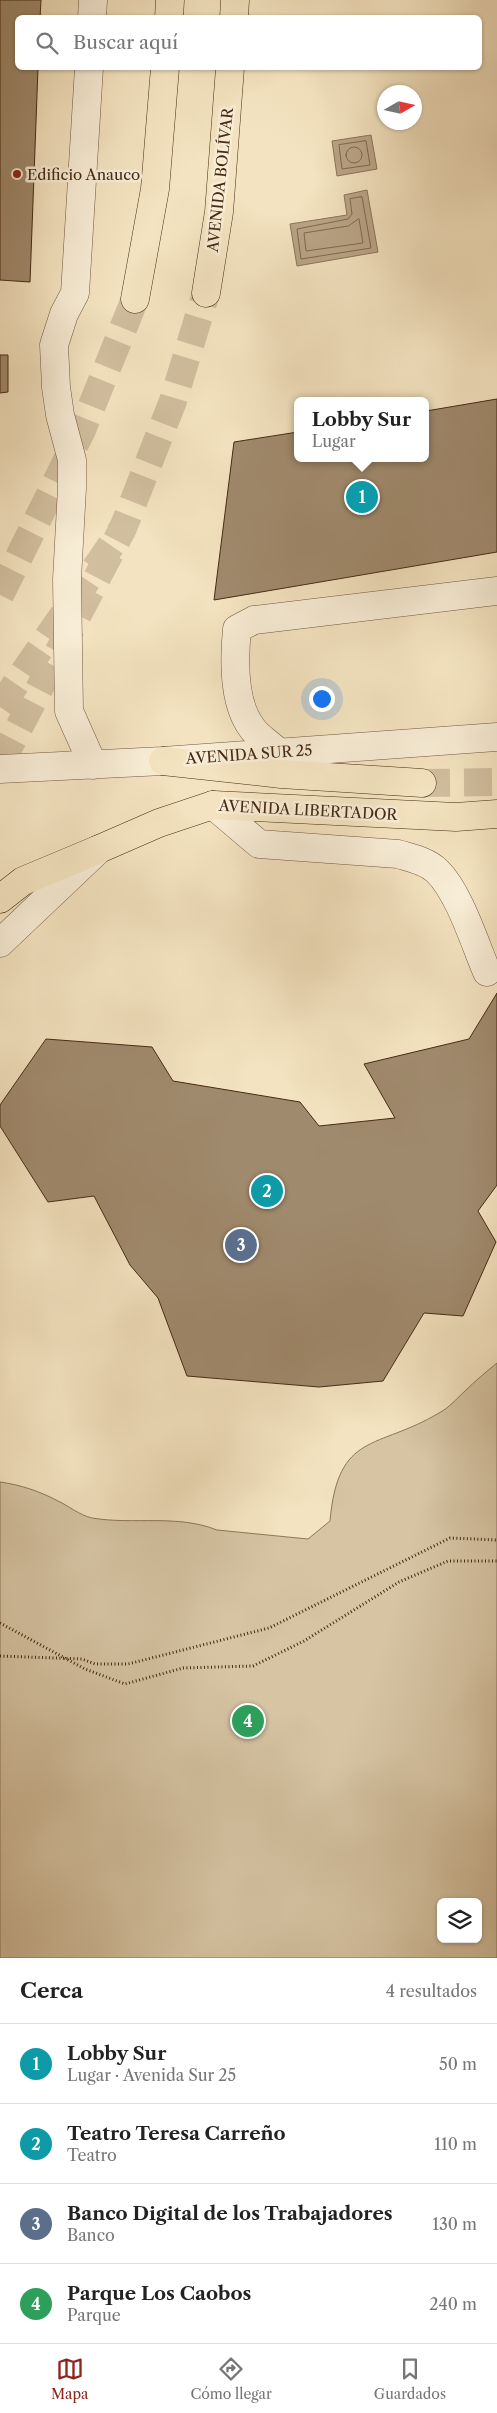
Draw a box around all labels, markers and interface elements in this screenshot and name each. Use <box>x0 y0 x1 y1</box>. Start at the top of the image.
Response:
search box <box>15 15 482 70</box>
icon: search <box>33 29 61 57</box>
text: Buscar aquí <box>73 31 178 54</box>
north arrow <box>377 85 422 130</box>
street label: AVENIDA BOLÍVAR <box>203 106 237 254</box>
place label: Edificio Anauco <box>27 165 140 184</box>
marker: Edificio Anauco <box>11 168 23 180</box>
popup <box>294 397 429 462</box>
text: Lobby Sur <box>312 408 411 431</box>
text: Lugar <box>312 431 356 451</box>
pin: 1 <box>346 478 378 516</box>
your location <box>309 686 335 712</box>
street label: AVENIDA SUR 25 <box>184 740 313 768</box>
street label: AVENIDA LIBERTADOR <box>217 796 399 824</box>
pin: 2 <box>251 1172 283 1210</box>
pin: 3 <box>225 1226 257 1264</box>
pin: 4 <box>232 1702 264 1740</box>
map controls <box>437 1898 482 1943</box>
button: layers <box>437 1898 482 1943</box>
text: Cerca <box>20 1978 83 2003</box>
text: 4 resultados <box>386 1981 477 2001</box>
text: Lobby Sur <box>67 2042 167 2065</box>
text: 1 <box>32 2054 40 2074</box>
text: 50 m <box>439 2054 477 2074</box>
text: Lugar · Avenida Sur 25 <box>67 2065 236 2085</box>
text: Teatro Teresa Carreño <box>67 2122 286 2145</box>
text: 2 <box>31 2134 41 2154</box>
text: 110 m <box>434 2134 477 2154</box>
text: Teatro <box>67 2145 117 2165</box>
text: Banco Digital de los Trabajadores <box>67 2202 393 2225</box>
text: 3 <box>31 2214 41 2234</box>
text: 130 m <box>432 2214 477 2234</box>
text: Banco <box>67 2225 115 2245</box>
text: Parque Los Caobos <box>67 2282 251 2305</box>
text: 4 <box>31 2294 41 2314</box>
text: 240 m <box>429 2294 477 2314</box>
text: Parque <box>67 2305 121 2325</box>
tab: Mapa <box>51 2355 88 2403</box>
tab: Cómo llegar <box>190 2355 272 2403</box>
tab: Guardados <box>374 2355 446 2403</box>

